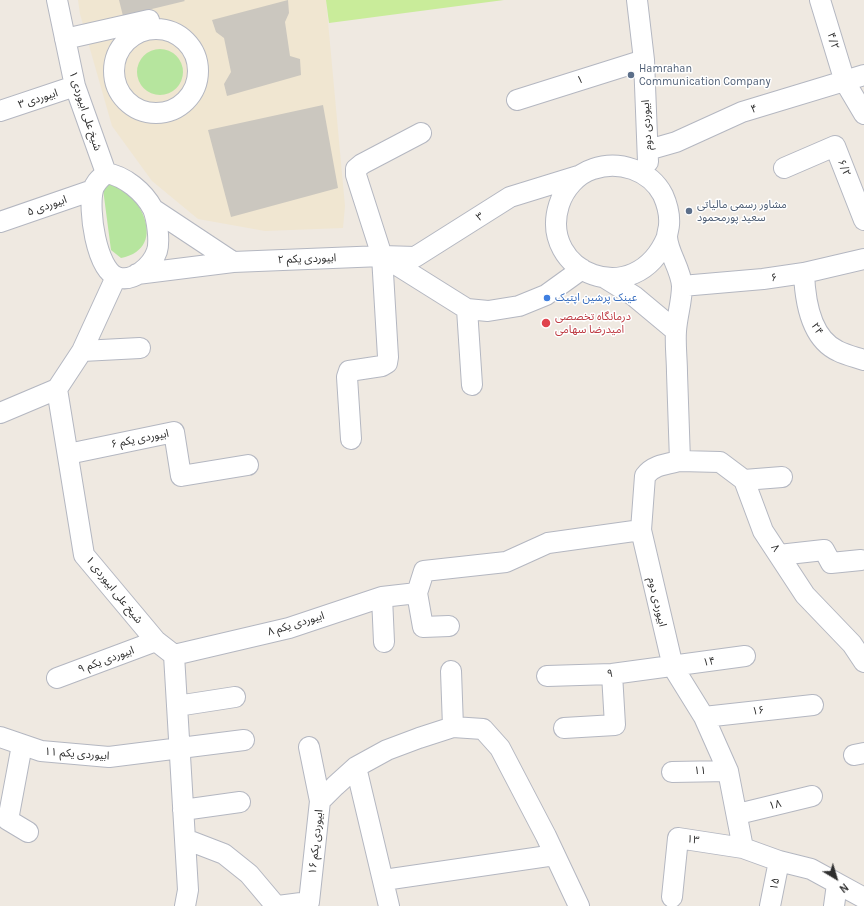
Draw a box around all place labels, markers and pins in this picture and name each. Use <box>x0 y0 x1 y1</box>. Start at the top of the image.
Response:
place label: Hamrahan Communication Company <box>639 62 771 88</box>
marker: Hamrahan Communication Company <box>626 70 636 80</box>
place label: مشاور رسمی مالیاتی سعید پورمحمود <box>697 198 787 224</box>
marker: مشاور رسمی مالیاتی سعید پورمحمود <box>684 206 694 216</box>
place label: عینک پرشین اپتیک <box>555 291 637 305</box>
marker: عینک پرشین اپتیک <box>542 293 552 303</box>
place label: درمانگاه تخصصی امیدرضا سهامی <box>555 310 631 336</box>
marker: درمانگاه تخصصی امیدرضا سهامی <box>540 317 552 329</box>

